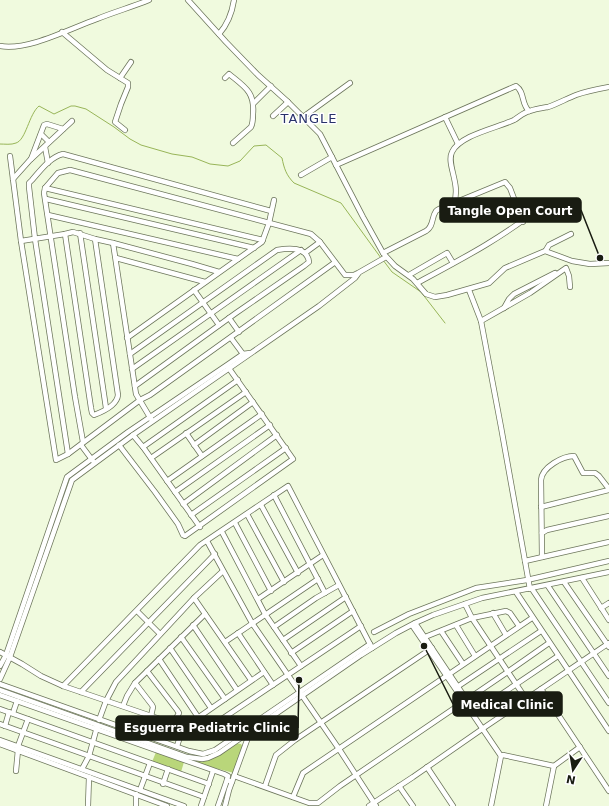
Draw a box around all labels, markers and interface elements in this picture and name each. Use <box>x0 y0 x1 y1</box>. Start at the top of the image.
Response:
district label: TANGLE <box>279 111 338 126</box>
callout: Tangle Open Court <box>440 198 581 222</box>
text: Tangle Open Court <box>447 204 573 218</box>
callout: Medical Clinic <box>453 692 562 716</box>
text: Medical Clinic <box>460 698 554 712</box>
callout: Esguerra Pediatric Clinic <box>116 716 298 740</box>
text: Esguerra Pediatric Clinic <box>124 721 290 735</box>
north arrow <box>553 750 593 790</box>
text: N <box>565 772 577 787</box>

